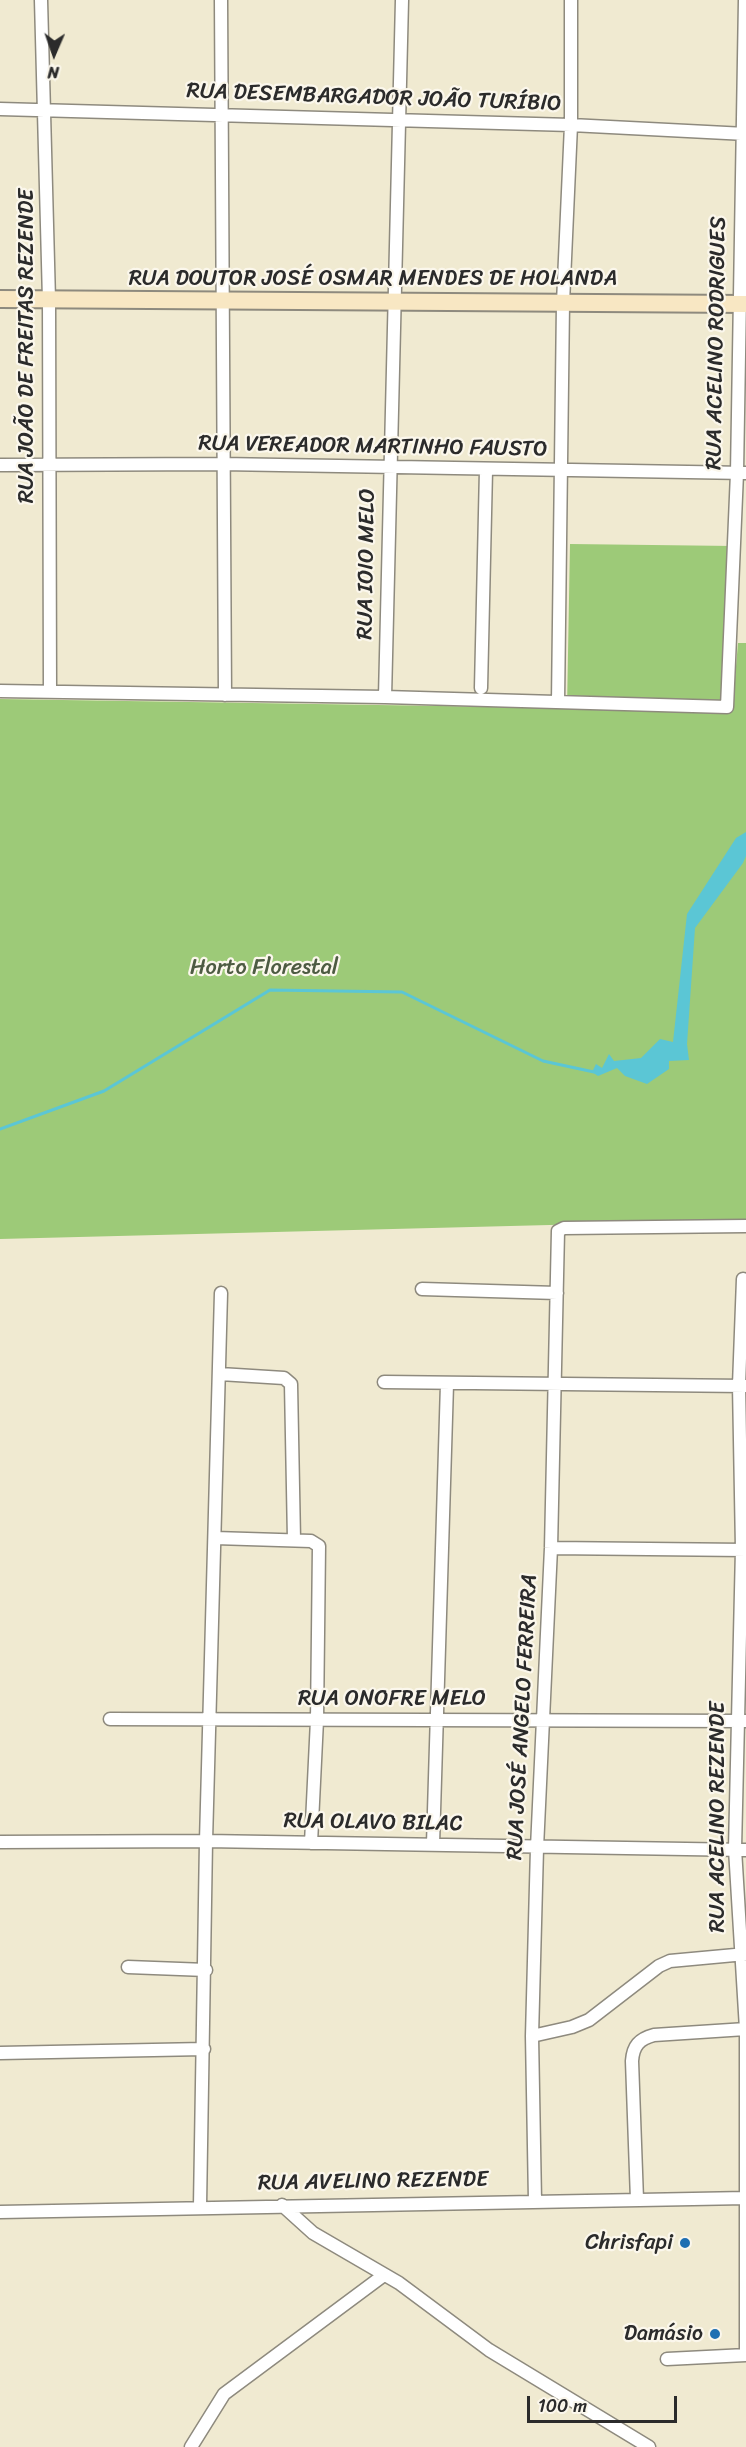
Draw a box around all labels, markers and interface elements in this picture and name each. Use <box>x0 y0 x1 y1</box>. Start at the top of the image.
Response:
north arrow <box>24 24 84 84</box>
text: N <box>47 58 59 87</box>
street label: RUA DESEMBARGADOR JOÃO TURÍBIO <box>186 78 562 118</box>
street label: RUA JOÃO DE FREITAS REZENDE <box>14 189 40 503</box>
street label: RUA ACELINO RODRIGUES <box>702 216 732 470</box>
street label: RUA DOUTOR JOSÉ OSMAR MENDES DE HOLANDA <box>129 266 617 292</box>
street label: RUA VEREADOR MARTINHO FAUSTO <box>198 431 548 463</box>
street label: RUA IOIO MELO <box>352 488 382 640</box>
park label: Horto Florestal <box>190 955 338 981</box>
street label: RUA JOSÉ ANGELO FERREIRA <box>502 1573 544 1861</box>
street label: RUA ONOFRE MELO <box>298 1686 486 1712</box>
street label: RUA ACELINO REZENDE <box>705 1702 731 1932</box>
street label: RUA OLAVO BILAC <box>283 1808 463 1838</box>
street label: RUA AVELINO REZENDE <box>258 2167 488 2197</box>
place label: Chrisfapi <box>585 2230 673 2256</box>
marker: Chrisfapi <box>678 2236 692 2250</box>
place label: Damásio <box>624 2321 703 2347</box>
marker: Damásio <box>708 2327 722 2341</box>
scale bar <box>530 2384 680 2422</box>
text: 100 m <box>538 2390 587 2422</box>

